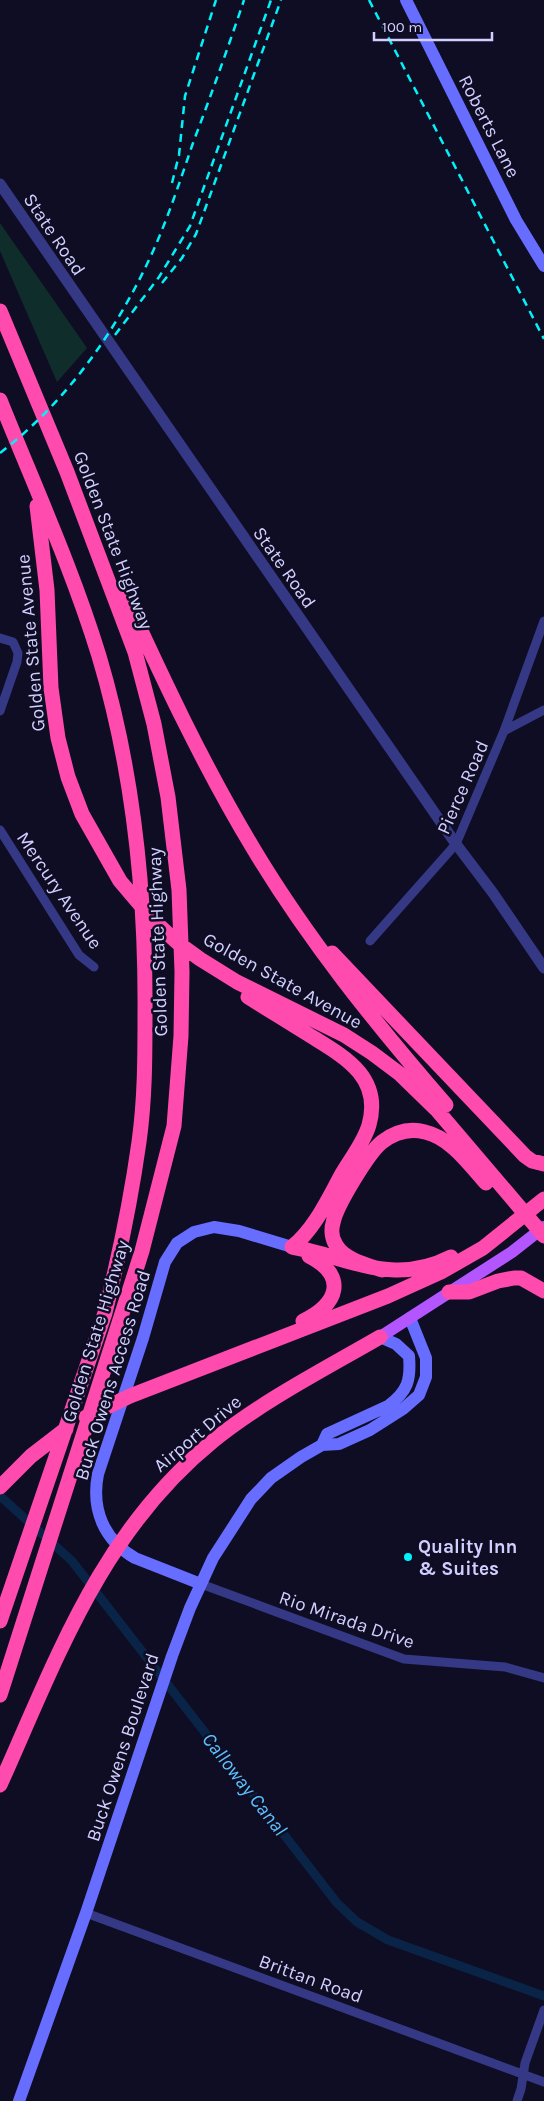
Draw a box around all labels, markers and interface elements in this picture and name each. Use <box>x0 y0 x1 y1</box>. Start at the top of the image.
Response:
scale bar <box>374 10 492 42</box>
text: 100 m <box>382 18 422 36</box>
street label: Roberts Lane <box>454 72 524 181</box>
street label: State Road <box>19 189 90 280</box>
street label: Golden State Highway <box>69 448 157 633</box>
street label: State Road <box>248 523 320 612</box>
street label: Golden State Avenue <box>12 553 50 733</box>
street label: Pierce Road <box>432 737 493 838</box>
street label: Mercury Avenue <box>12 828 107 953</box>
street label: Golden State Highway <box>144 847 172 1037</box>
street label: Golden State Avenue <box>199 928 366 1034</box>
street label: Golden State Highway <box>58 1238 134 1425</box>
street label: Buck Owens Access Road <box>70 1268 155 1483</box>
street label: Airport Drive <box>149 1391 246 1477</box>
place label: Quality Inn & Suites <box>418 1536 517 1580</box>
marker: Quality Inn & Suites <box>402 1551 414 1563</box>
street label: Rio Mirada Drive <box>276 1586 417 1653</box>
street label: Buck Owens Boulevard <box>82 1650 164 1844</box>
water label: Calloway Canal <box>197 1728 292 1840</box>
street label: Brittan Road <box>256 1950 366 2008</box>

